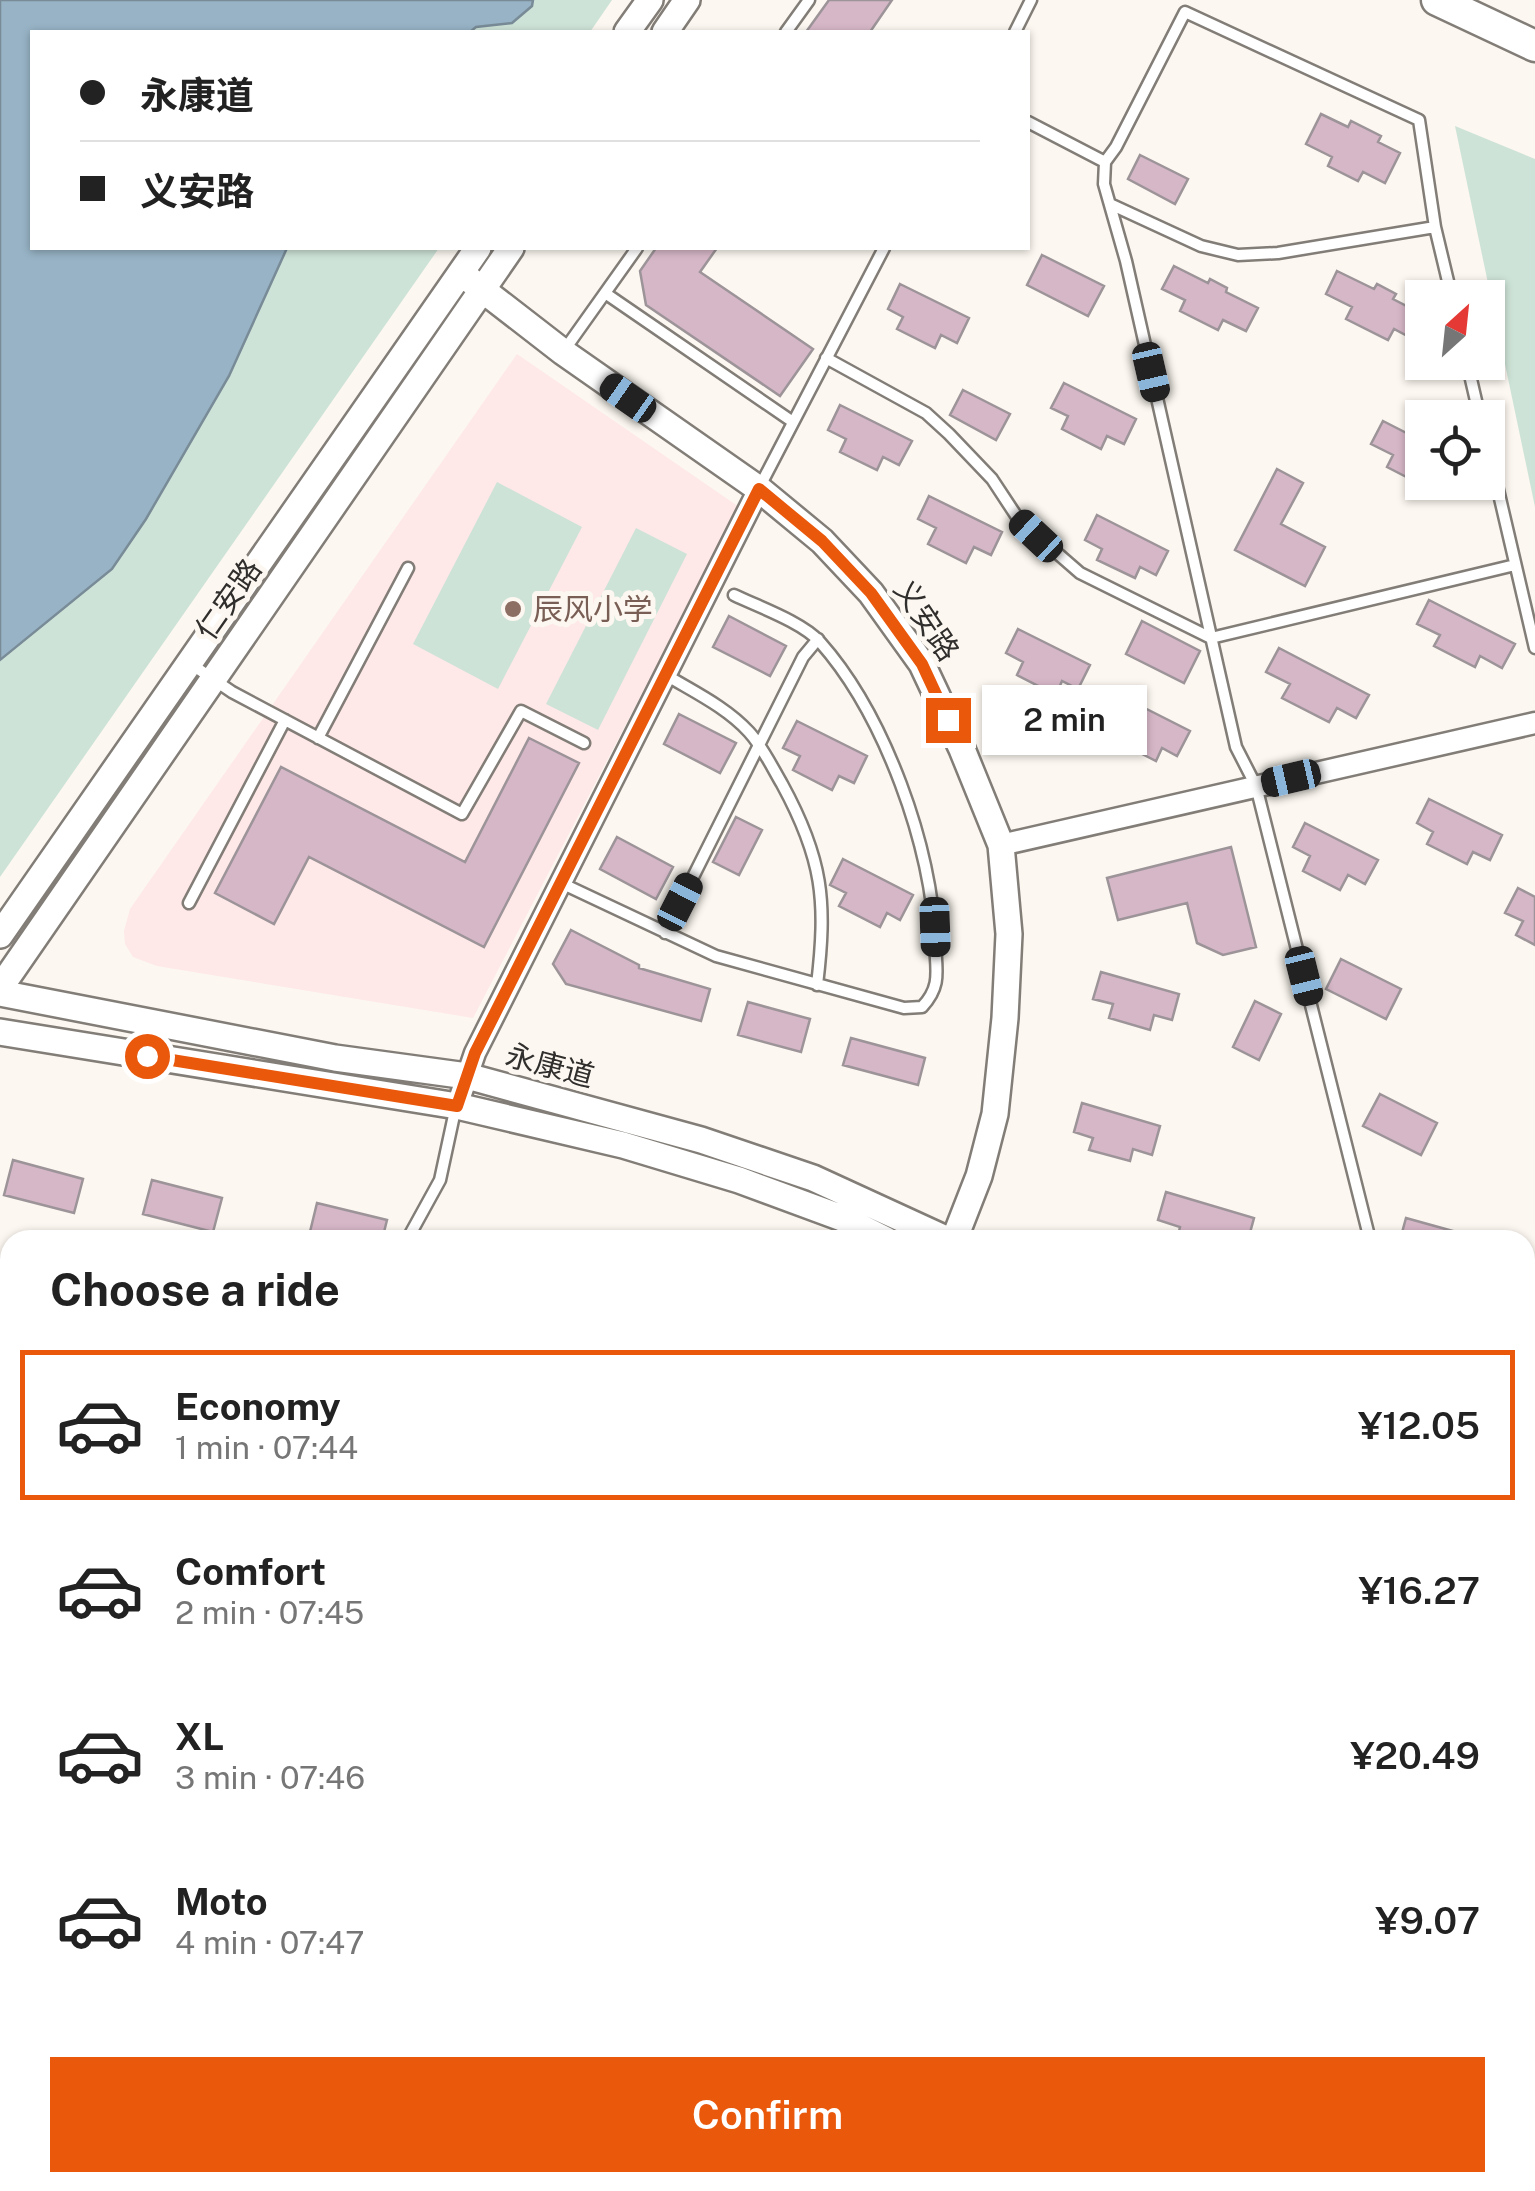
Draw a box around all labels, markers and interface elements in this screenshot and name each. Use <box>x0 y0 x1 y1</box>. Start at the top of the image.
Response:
text: 永康道 <box>140 73 254 118</box>
text: 义安路 <box>140 169 254 214</box>
north arrow <box>1405 280 1505 380</box>
map controls <box>1405 280 1505 500</box>
car <box>1130 339 1172 405</box>
car <box>595 369 661 427</box>
button: locate <box>1405 400 1505 500</box>
car <box>1004 505 1068 567</box>
street label: 仁安路 <box>187 552 269 646</box>
street label: 义安路 <box>887 573 967 667</box>
place label: 辰风小学 <box>533 591 653 627</box>
marker: 辰风小学 <box>502 598 524 620</box>
callout: 2 min <box>983 685 1148 755</box>
route end <box>926 698 971 743</box>
text: 2 min <box>1023 701 1106 738</box>
car <box>1258 757 1324 799</box>
car <box>653 868 707 936</box>
car <box>919 896 951 958</box>
car <box>1282 943 1326 1009</box>
route start <box>125 1034 170 1079</box>
street label: 永康道 <box>502 1036 598 1094</box>
text: Choose a ride <box>50 1263 340 1316</box>
icon: car <box>55 1380 145 1470</box>
text: Economy <box>175 1384 341 1429</box>
text: ¥12.05 <box>1358 1403 1480 1448</box>
text: 1 min · 07:44 <box>175 1429 358 1466</box>
icon: car <box>55 1545 145 1635</box>
text: Comfort <box>175 1549 326 1594</box>
text: ¥16.27 <box>1358 1568 1480 1613</box>
text: 2 min · 07:45 <box>175 1594 364 1631</box>
icon: car <box>55 1710 145 1800</box>
text: XL <box>175 1714 224 1759</box>
text: ¥20.49 <box>1350 1733 1480 1778</box>
text: 3 min · 07:46 <box>175 1759 365 1796</box>
icon: car <box>55 1875 145 1965</box>
text: Moto <box>175 1879 268 1924</box>
text: ¥9.07 <box>1375 1898 1480 1943</box>
text: 4 min · 07:47 <box>175 1924 364 1961</box>
button: Confirm <box>50 2057 1485 2172</box>

